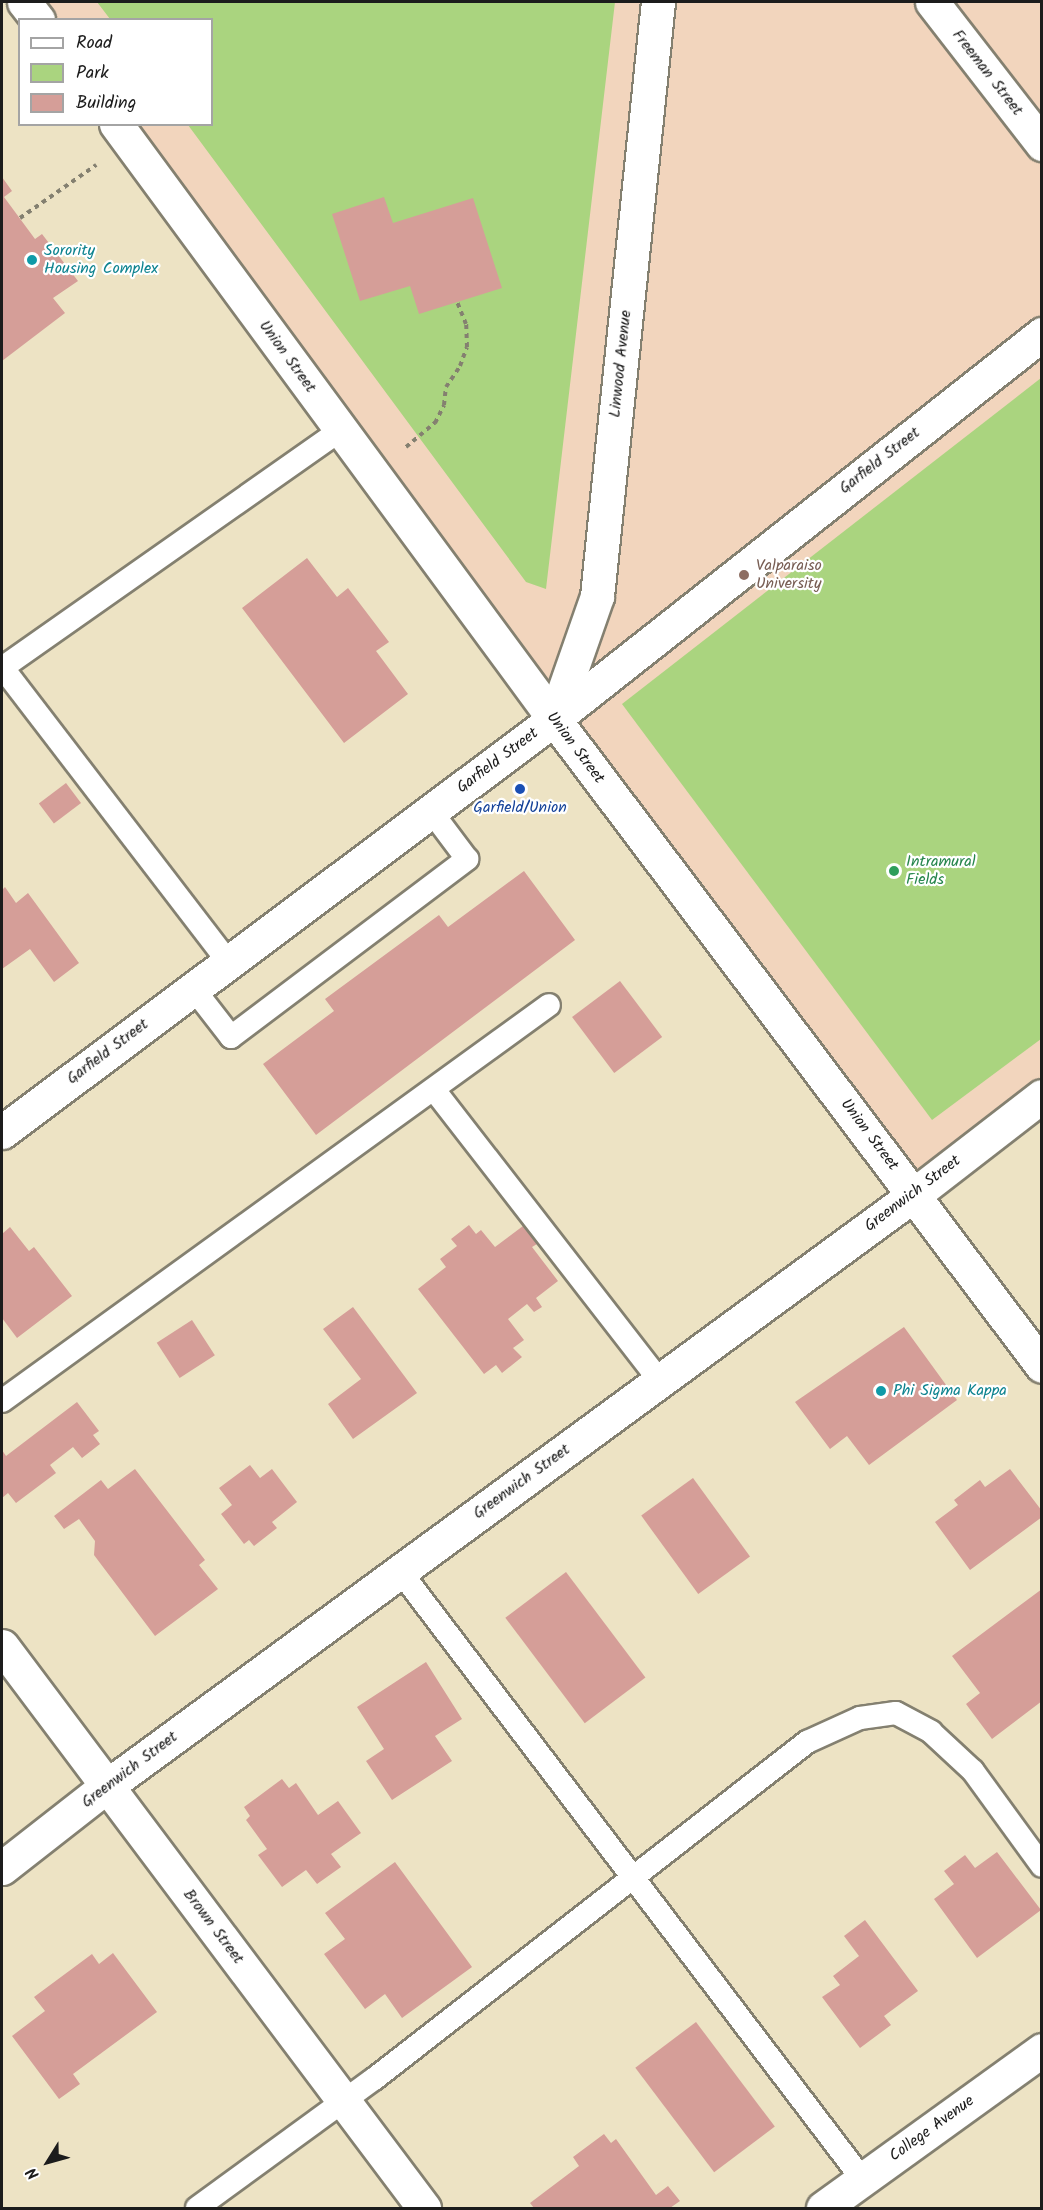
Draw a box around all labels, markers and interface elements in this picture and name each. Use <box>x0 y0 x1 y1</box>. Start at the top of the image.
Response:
legend <box>18 18 213 126</box>
street label: Freeman Street <box>947 26 1027 120</box>
text: Road <box>76 29 112 58</box>
text: Park <box>76 59 109 88</box>
text: Building <box>76 89 136 118</box>
place label: Sorority Housing Complex <box>44 241 158 279</box>
marker: Sorority Housing Complex <box>25 253 39 267</box>
street label: Linwood Avenue <box>606 309 636 419</box>
street label: Union Street <box>254 317 320 397</box>
street label: Garfield Street <box>836 424 924 498</box>
place label: Valparaiso University <box>756 556 822 594</box>
marker: Valparaiso University <box>737 568 751 582</box>
street label: Union Street <box>542 708 608 788</box>
street label: Garfield Street <box>453 724 543 798</box>
marker: Garfield/Union <box>513 782 527 796</box>
place label: Garfield/Union <box>473 798 567 818</box>
place label: Intramural Fields <box>906 852 976 890</box>
marker: Intramural Fields <box>887 864 901 878</box>
street label: Garfield Street <box>63 1015 153 1089</box>
street label: Union Street <box>836 1095 902 1175</box>
street label: Greenwich Street <box>861 1152 965 1236</box>
place label: Phi Sigma Kappa <box>893 1381 1007 1401</box>
marker: Phi Sigma Kappa <box>874 1384 888 1398</box>
street label: Greenwich Street <box>470 1440 574 1524</box>
street label: Greenwich Street <box>78 1728 182 1812</box>
street label: Brown Street <box>179 1886 247 1968</box>
street label: College Avenue <box>886 2092 978 2166</box>
north arrow <box>18 2132 78 2192</box>
text: N <box>20 2162 46 2185</box>

